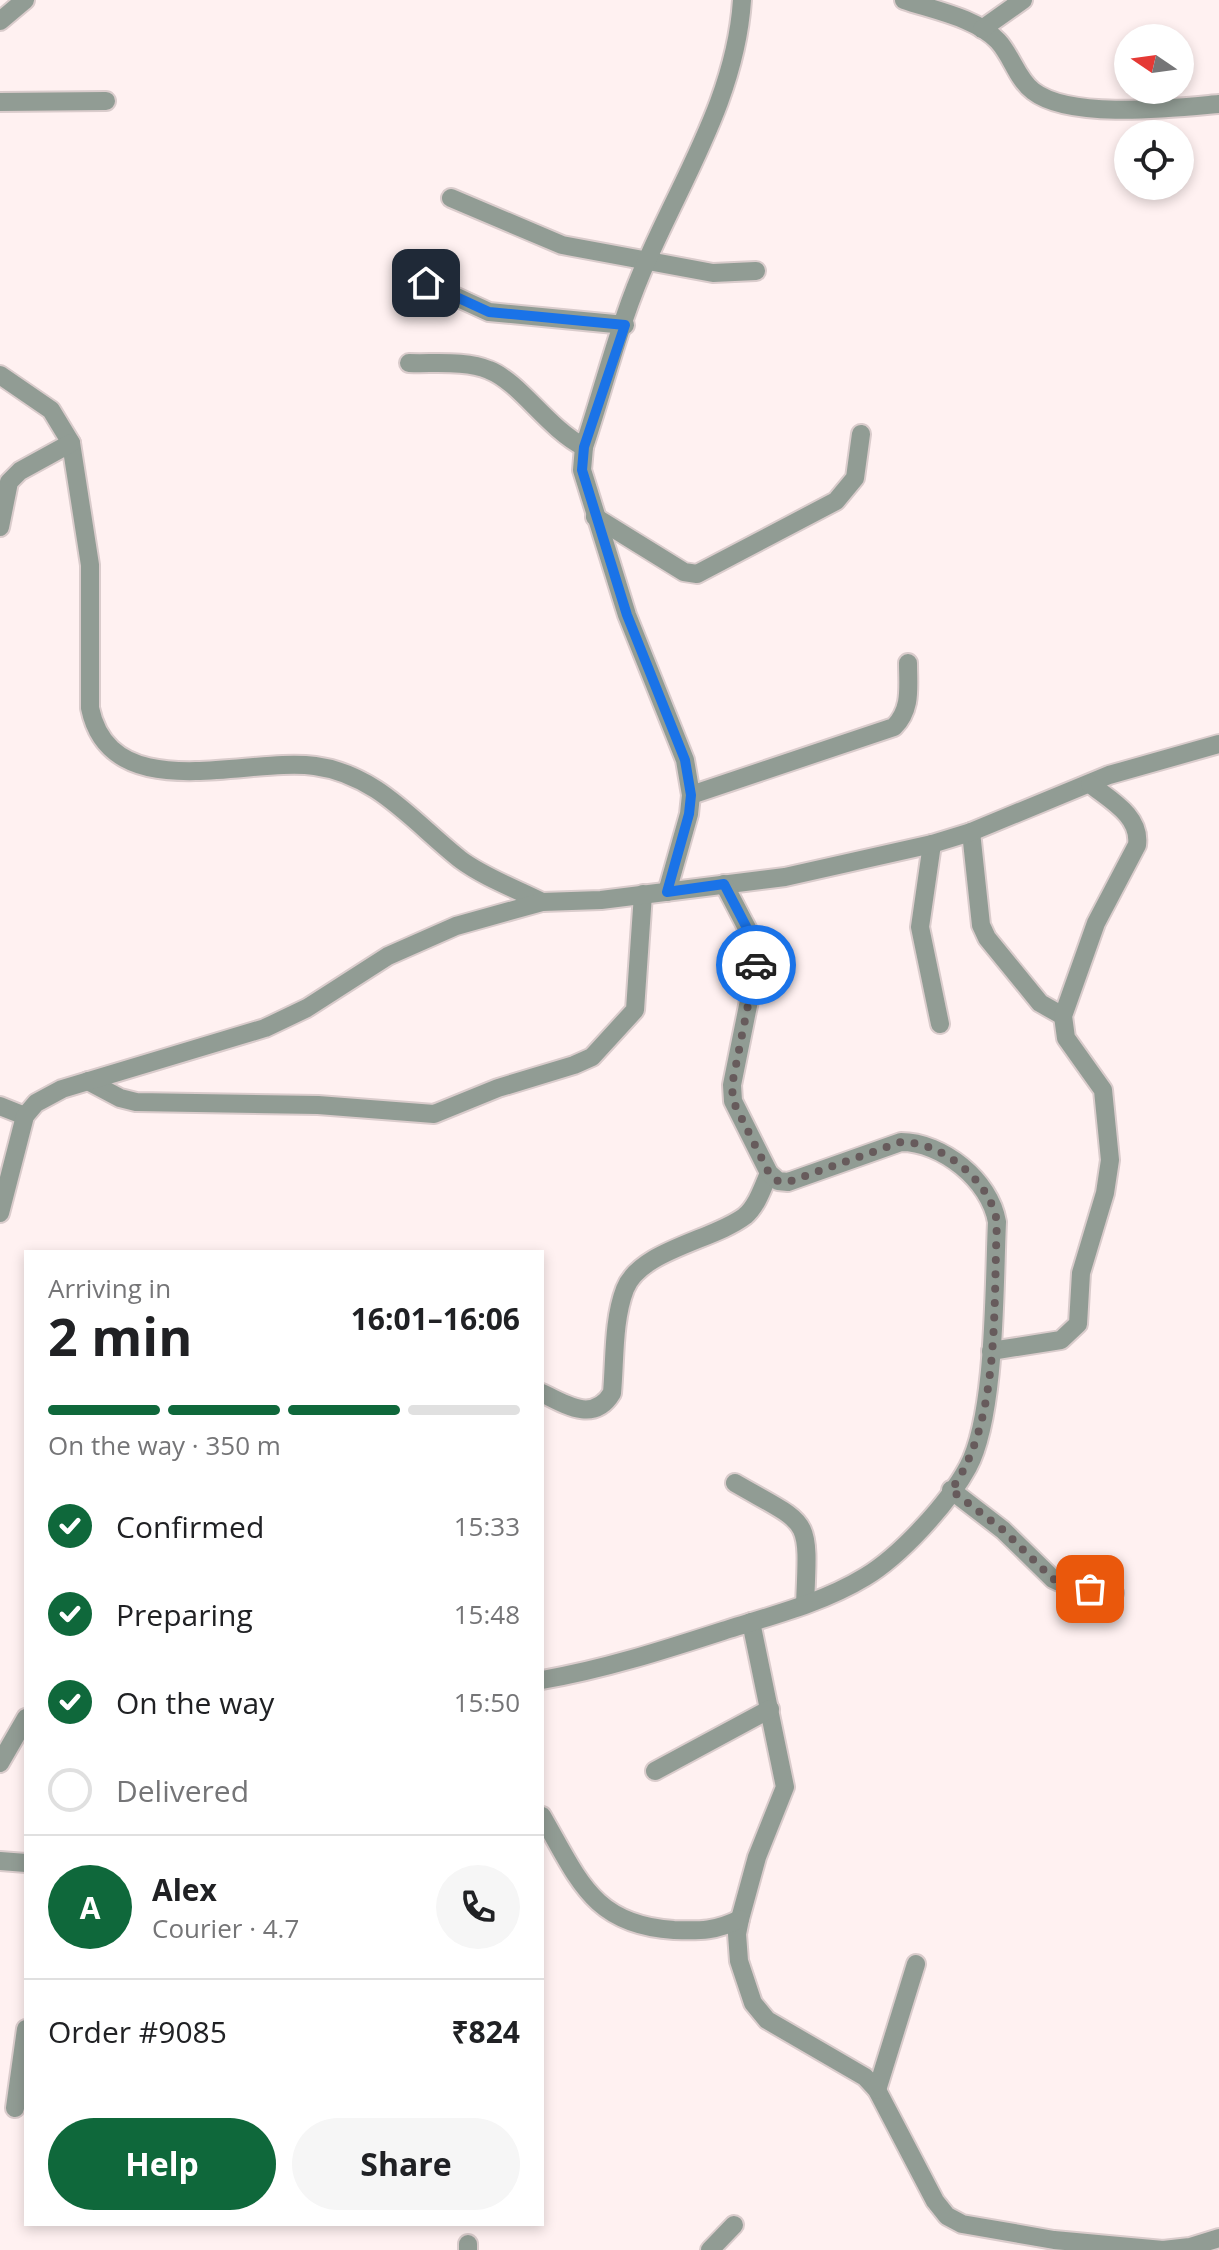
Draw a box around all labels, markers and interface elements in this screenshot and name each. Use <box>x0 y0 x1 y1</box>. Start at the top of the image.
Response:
north arrow <box>1114 24 1194 104</box>
map controls <box>1114 24 1194 200</box>
button: locate <box>1114 120 1194 200</box>
pin <box>392 249 460 317</box>
icon: home <box>404 261 448 305</box>
courier <box>716 925 796 1005</box>
icon: car <box>734 943 778 987</box>
text: Arriving in <box>48 1270 171 1306</box>
text: 16:01–16:06 <box>351 1298 520 1339</box>
text: 2 min <box>48 1300 192 1371</box>
text: On the way · 350 m <box>48 1427 281 1463</box>
icon: check <box>48 1504 92 1548</box>
text: Confirmed <box>116 1506 264 1547</box>
text: 15:33 <box>454 1508 520 1544</box>
pin <box>1056 1555 1124 1623</box>
icon: bag <box>1068 1567 1112 1611</box>
icon: check <box>48 1592 92 1636</box>
text: Preparing <box>116 1594 253 1635</box>
text: 15:48 <box>454 1596 520 1632</box>
icon: check <box>48 1680 92 1724</box>
text: On the way <box>116 1682 274 1723</box>
text: 15:50 <box>454 1684 520 1720</box>
text: Delivered <box>116 1770 249 1811</box>
button: phone <box>436 1865 520 1949</box>
text: Alex <box>152 1869 217 1910</box>
text: A <box>80 1887 100 1928</box>
text: Courier · 4.7 <box>152 1910 299 1946</box>
text: Order #9085 <box>48 2011 227 2052</box>
text: ₹824 <box>451 2011 520 2052</box>
button: Help <box>48 2118 276 2210</box>
button: Share <box>292 2118 520 2210</box>

